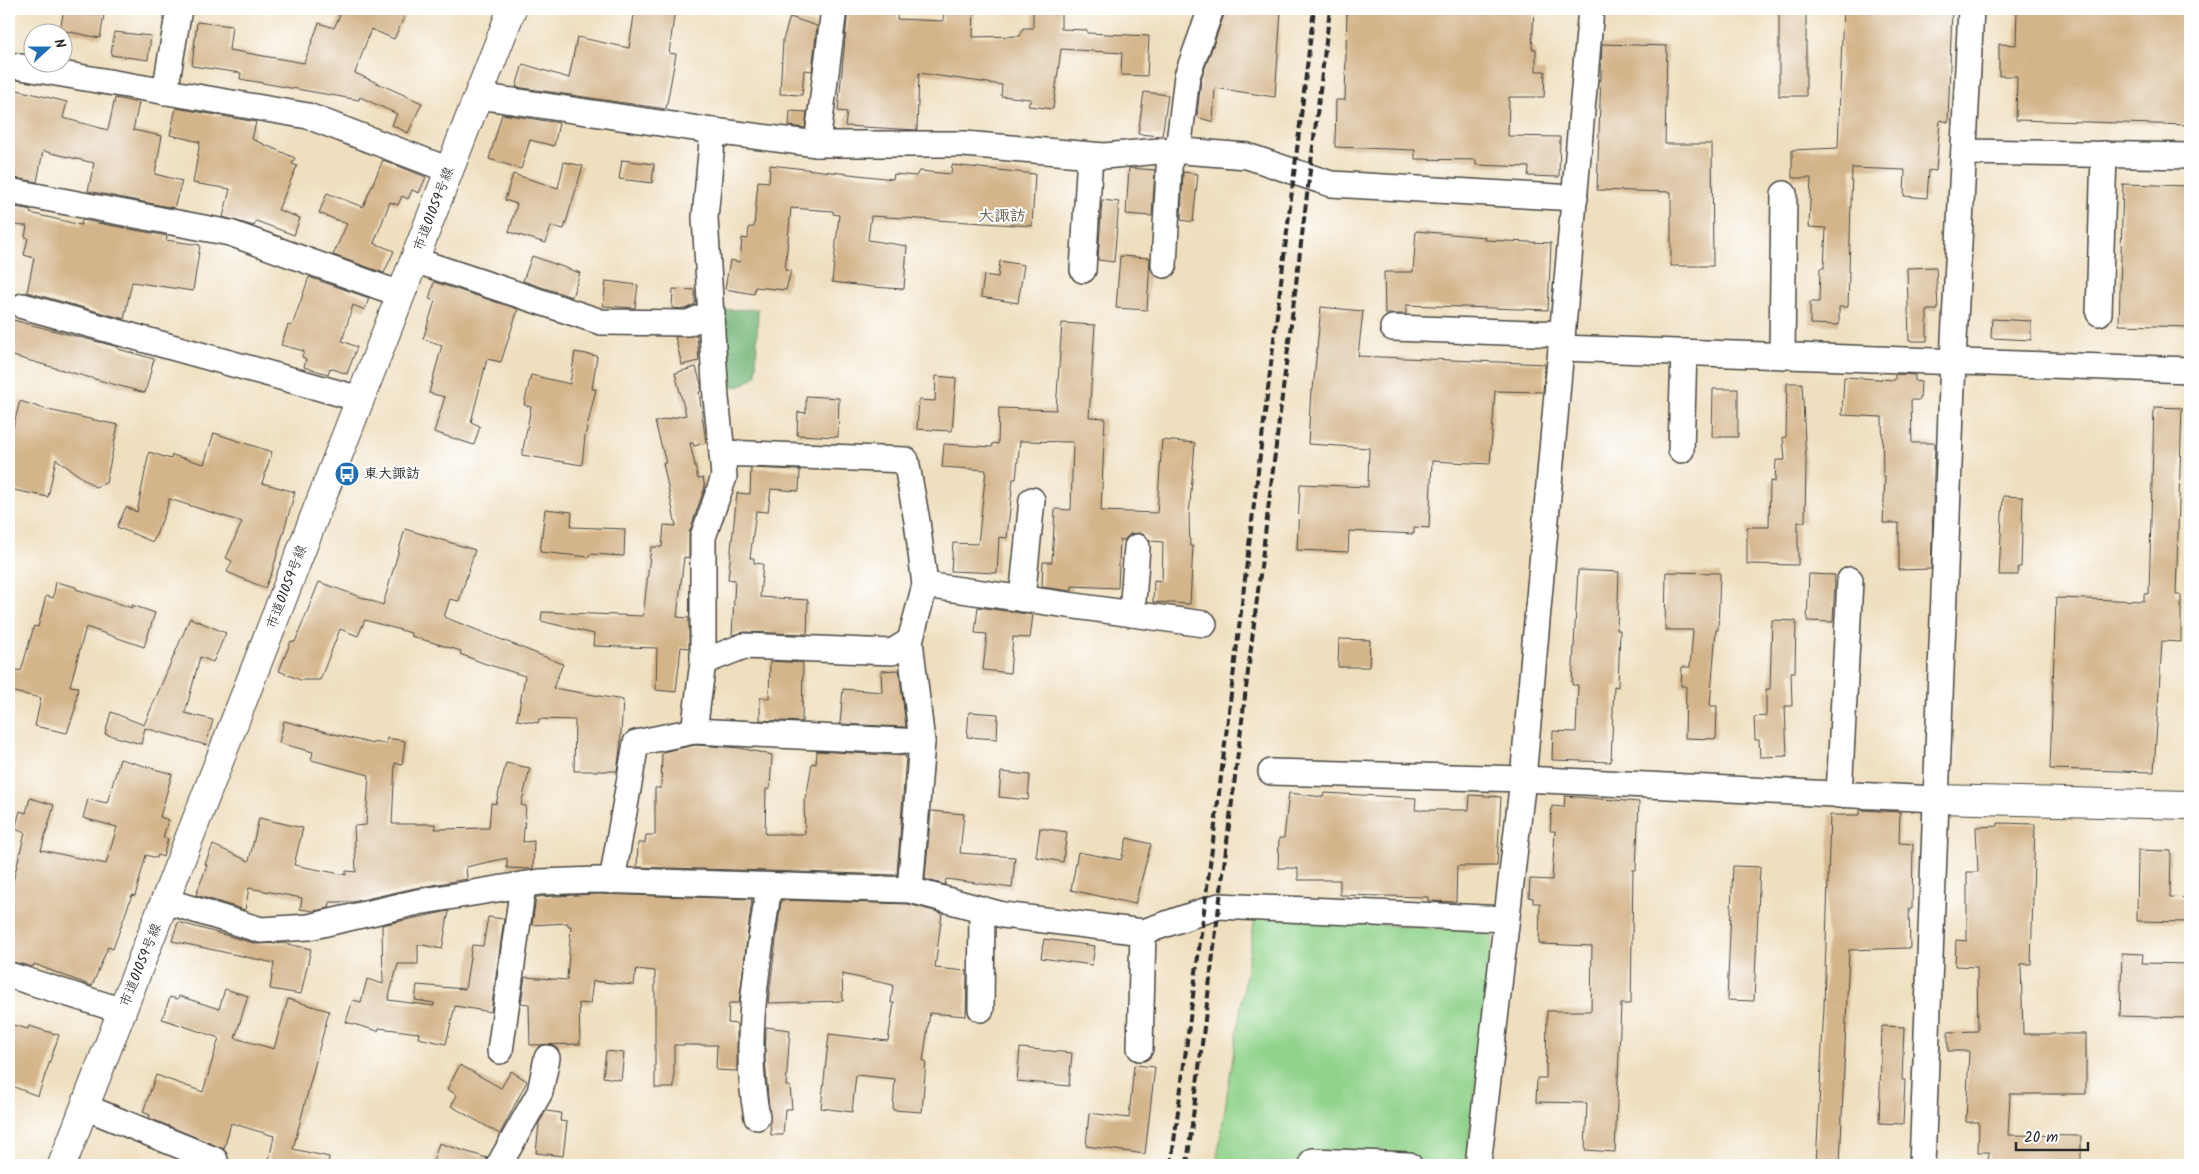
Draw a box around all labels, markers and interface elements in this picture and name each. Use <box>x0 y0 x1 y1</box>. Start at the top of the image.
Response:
north arrow <box>22 22 72 72</box>
text: N <box>47 36 71 52</box>
street label: 市道01059号線 <box>408 164 460 254</box>
district label: 大諏訪 <box>978 204 1026 229</box>
bus stop icon: 東大諏訪 <box>334 461 360 487</box>
place label: 東大諏訪 <box>364 463 420 485</box>
street label: 市道01059号線 <box>261 542 313 632</box>
street label: 市道01059号線 <box>114 920 168 1010</box>
scale bar <box>2016 1119 2089 1151</box>
text: 20 m <box>2024 1126 2058 1150</box>

